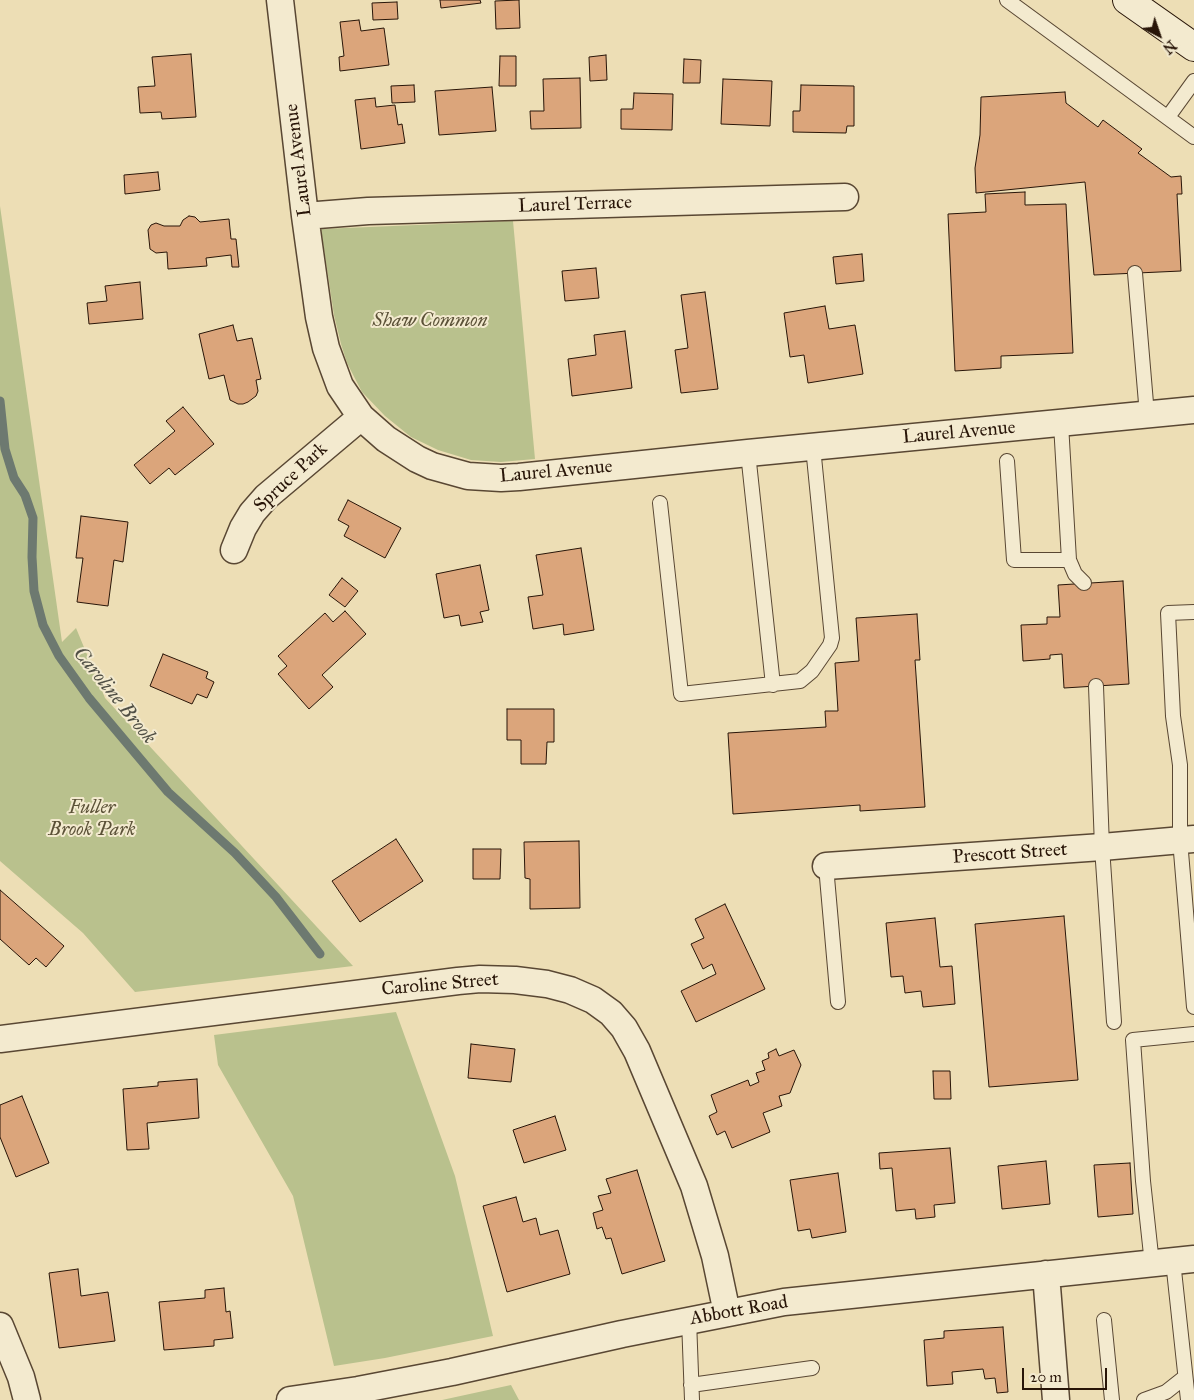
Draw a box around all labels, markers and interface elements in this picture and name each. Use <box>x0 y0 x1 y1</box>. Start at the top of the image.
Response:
north arrow <box>1134 10 1184 60</box>
text: N <box>1159 36 1179 57</box>
street label: Laurel Avenue <box>281 102 317 218</box>
street label: Laurel Terrace <box>518 192 632 218</box>
park label: Shaw Common <box>373 310 487 332</box>
street label: Laurel Avenue <box>902 417 1016 449</box>
street label: Spruce Park <box>250 438 332 518</box>
street label: Laurel Avenue <box>499 456 613 488</box>
water label: Caroline Brook <box>68 643 160 749</box>
park label: Fuller Brook Park <box>48 797 136 841</box>
street label: Prescott Street <box>952 839 1068 869</box>
street label: Caroline Street <box>380 969 500 1001</box>
street label: Abbott Road <box>688 1291 790 1331</box>
scale bar <box>1024 1358 1109 1390</box>
text: 20 m <box>1030 1368 1062 1386</box>

